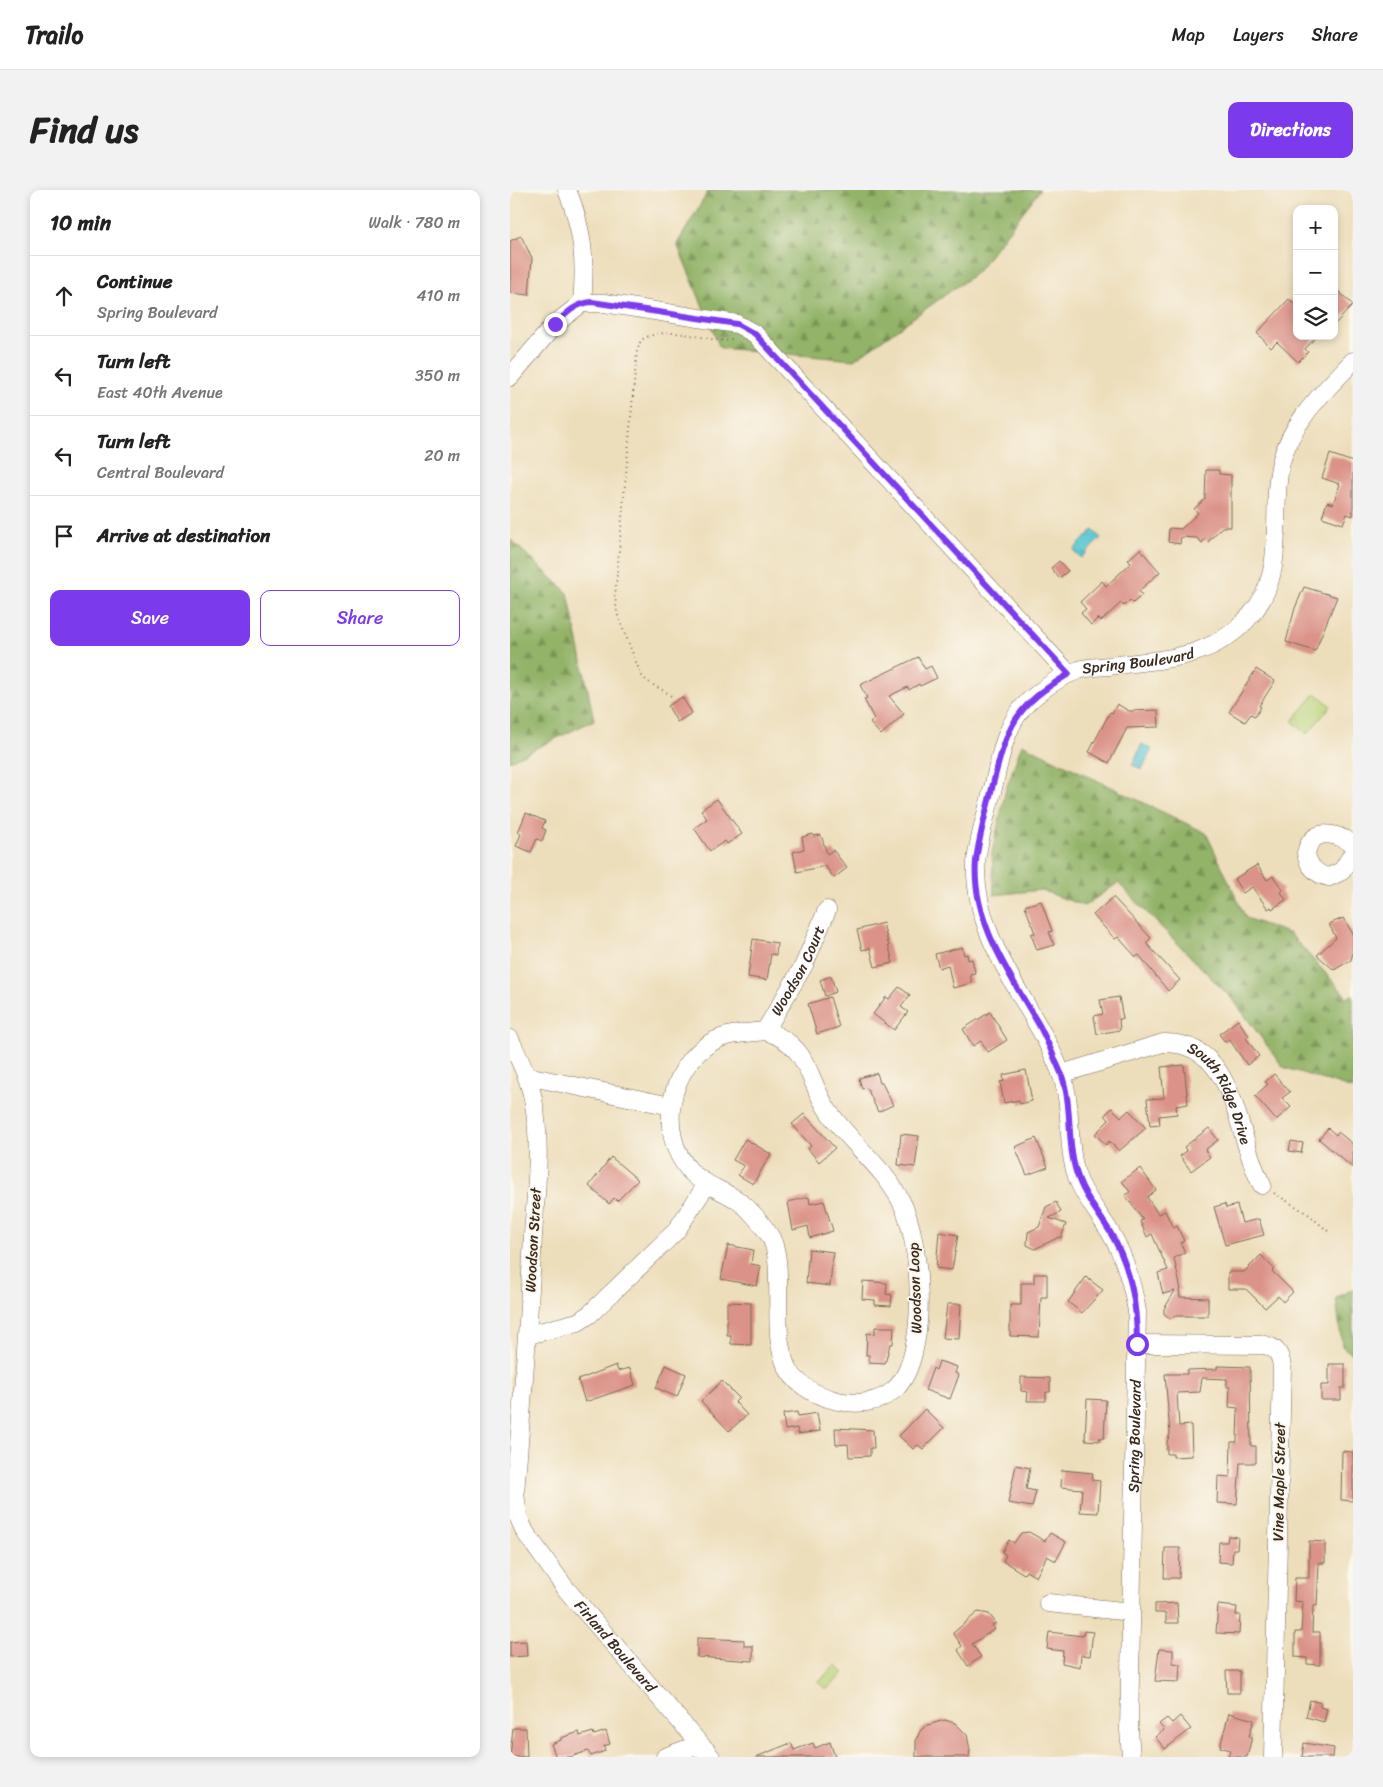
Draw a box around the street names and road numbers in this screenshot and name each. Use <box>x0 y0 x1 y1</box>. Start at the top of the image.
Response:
street label: Spring Boulevard <box>1080 640 1198 682</box>
street label: Woodson Court <box>764 921 832 1021</box>
street label: South Ridge Drive <box>1183 1035 1259 1148</box>
street label: Woodson Street <box>517 1186 549 1293</box>
street label: Woodson Loop <box>900 1242 930 1334</box>
street label: Spring Boulevard <box>1121 1378 1149 1493</box>
street label: Vine Maple Street <box>1265 1422 1293 1542</box>
street label: Firland Boulevard <box>568 1594 664 1699</box>

